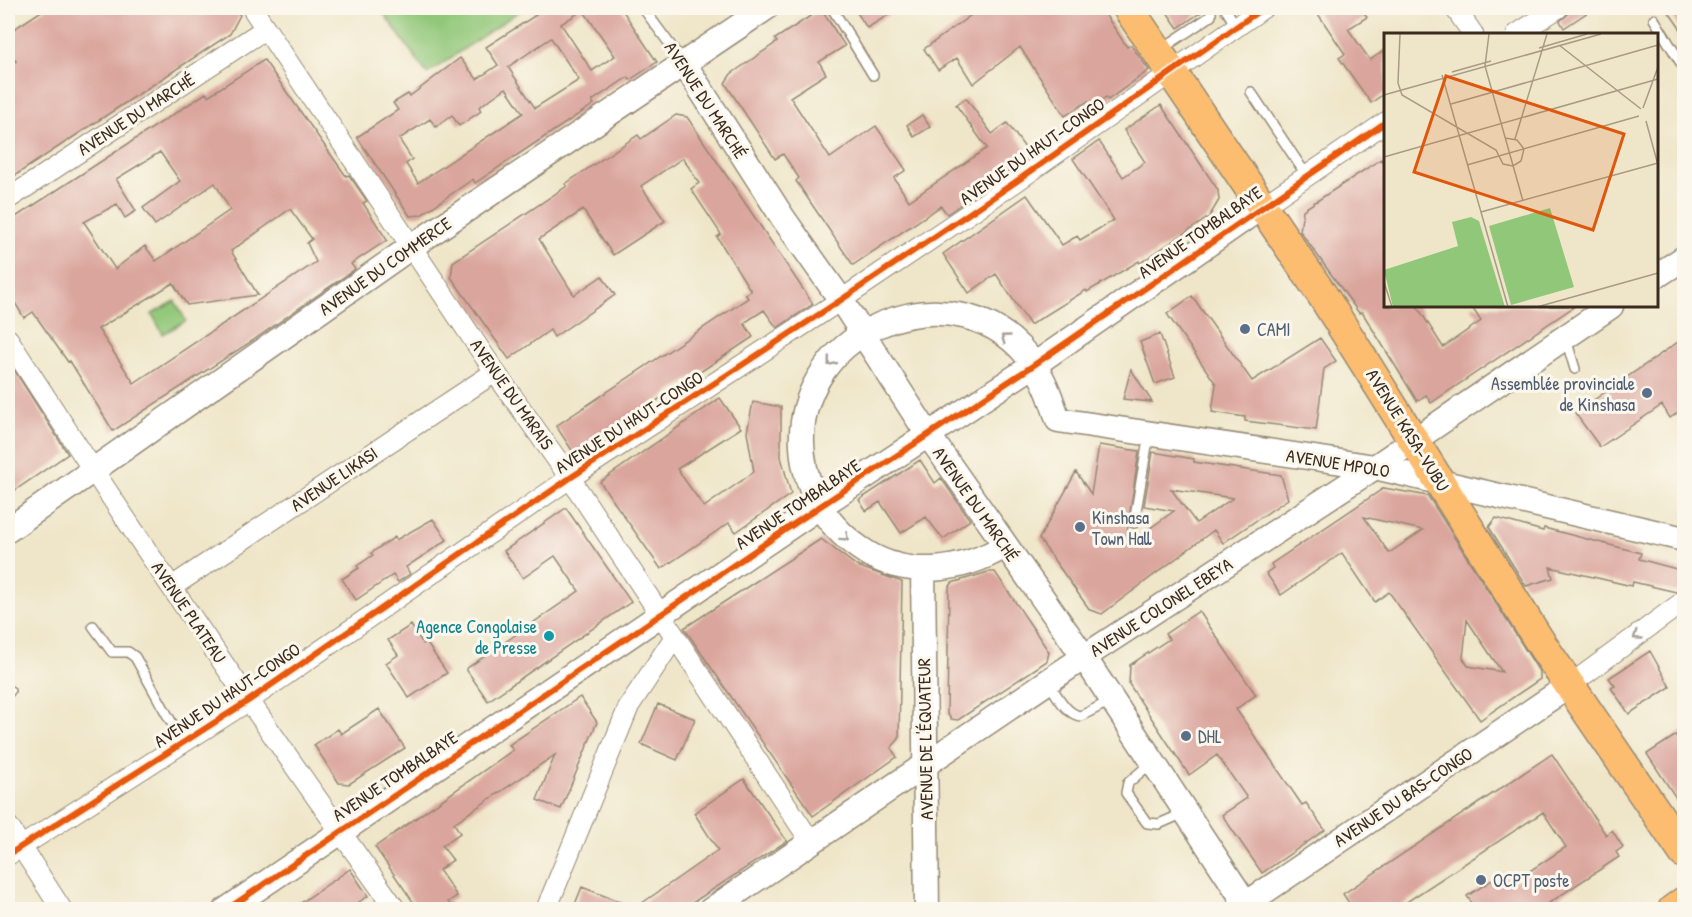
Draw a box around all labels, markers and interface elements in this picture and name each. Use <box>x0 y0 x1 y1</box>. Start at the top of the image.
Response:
inset map <box>1384 33 1659 308</box>
street label: AVENUE DU MARCHÉ <box>659 37 753 163</box>
street label: AVENUE DU MARCHÉ <box>73 67 199 161</box>
street label: AVENUE DU HAUT-CONGO <box>954 91 1110 211</box>
street label: AVENUE TOMBALBAYE <box>1133 180 1267 284</box>
street label: AVENUE DU COMMERCE <box>314 211 456 321</box>
place label: CAMI <box>1257 317 1291 342</box>
marker: CAMI <box>1238 322 1252 336</box>
street label: AVENUE DU MARAIS <box>464 334 560 454</box>
one-way arrow <box>1001 334 1012 345</box>
one-way arrow <box>827 355 838 366</box>
street label: AVENUE KASA-VUBU <box>1360 364 1456 496</box>
street label: AVENUE DU HAUT-CONGO <box>550 365 708 479</box>
place label: Assemblée provinciale de Kinshasa <box>1491 371 1635 417</box>
marker: Assemblée provinciale de Kinshasa <box>1640 386 1654 400</box>
street label: AVENUE LIKASI <box>286 441 382 517</box>
street label: AVENUE DU MARCHÉ <box>927 442 1025 566</box>
street label: AVENUE MPOLO <box>1284 442 1392 484</box>
street label: AVENUE TOMBALBAYE <box>730 453 866 555</box>
place label: Kinshasa Town Hall <box>1092 505 1152 551</box>
marker: Kinshasa Town Hall <box>1073 520 1087 534</box>
one-way arrow <box>838 530 849 541</box>
street label: AVENUE COLONEL EBEYA <box>1085 551 1237 662</box>
street label: AVENUE PLATEAU <box>146 556 232 668</box>
place label: Agence Congolaise de Presse <box>416 614 537 660</box>
one-way arrow <box>1633 628 1644 639</box>
marker: Agence Congolaise de Presse <box>542 629 556 643</box>
street label: AVENUE DU HAUT-CONGO <box>149 637 305 753</box>
street label: AVENUE DE L'ÉQUATEUR <box>911 658 939 820</box>
place label: DHL <box>1198 724 1222 749</box>
street label: AVENUE TOMBALBAYE <box>327 725 463 827</box>
marker: DHL <box>1179 729 1193 743</box>
street label: AVENUE DU BAS-CONGO <box>1329 741 1477 853</box>
place label: OCPT poste <box>1493 868 1569 893</box>
marker: OCPT poste <box>1474 873 1488 887</box>

